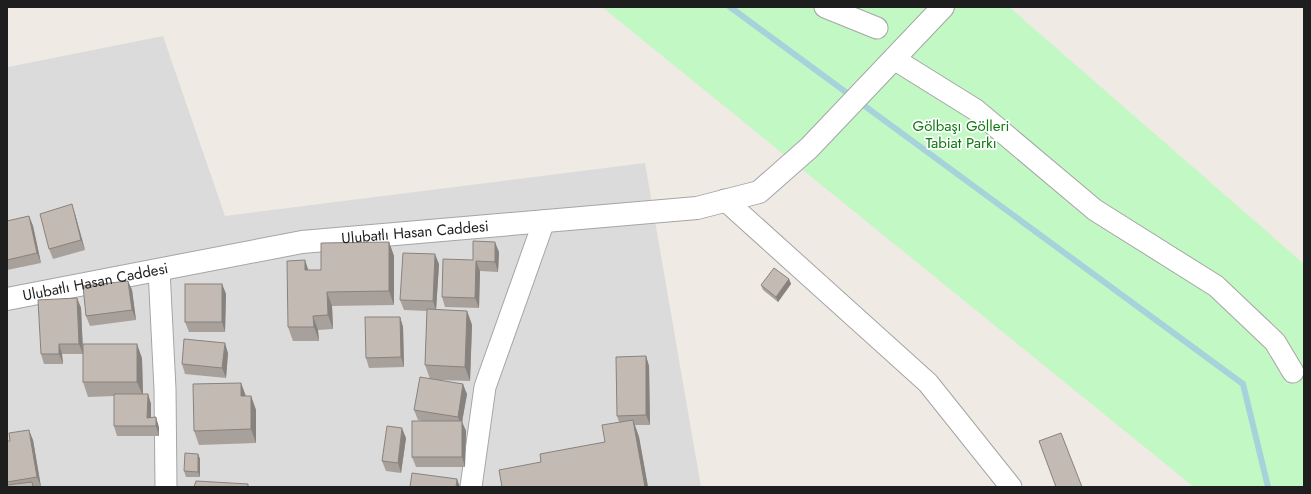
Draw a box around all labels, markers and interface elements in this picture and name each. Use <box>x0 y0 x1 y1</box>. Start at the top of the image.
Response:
park label: Gölbaşı Gölleri Tabiat Parkı <box>913 115 1009 154</box>
street label: Ulubatlı Hasan Caddesi <box>340 215 490 250</box>
street label: Ulubatlı Hasan Caddesi <box>21 257 170 307</box>

